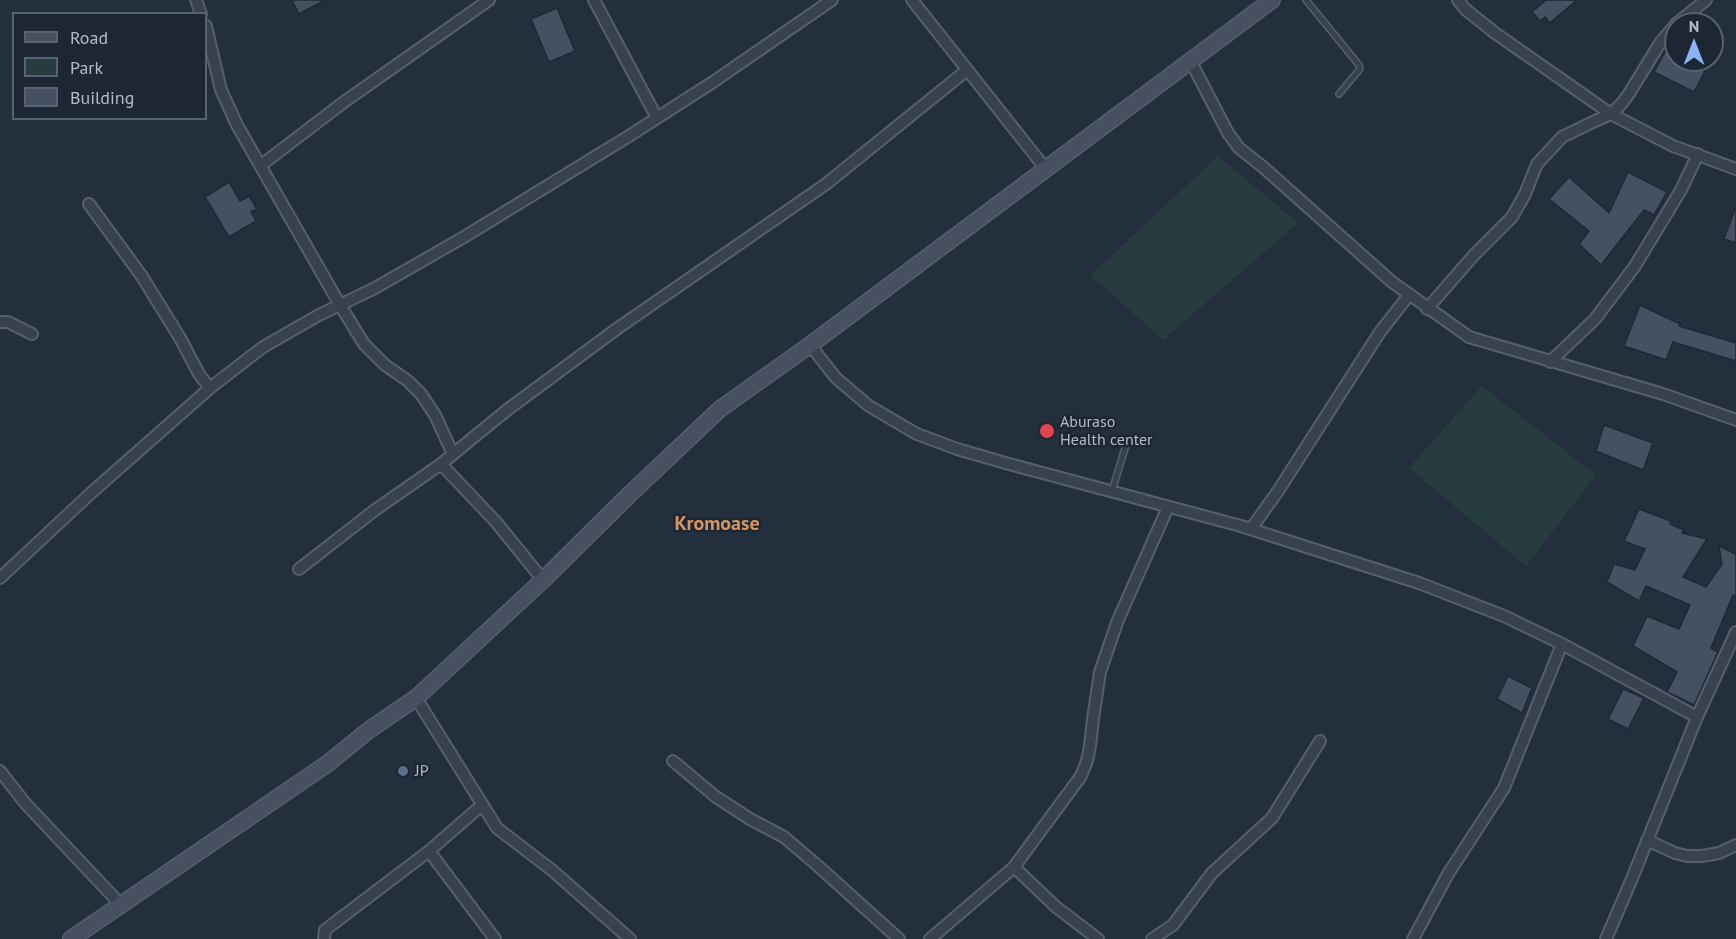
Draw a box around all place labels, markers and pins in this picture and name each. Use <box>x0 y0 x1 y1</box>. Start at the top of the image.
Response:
place label: Aburaso Health center <box>1060 412 1152 450</box>
marker: Aburaso Health center <box>1038 422 1056 440</box>
place label: JP <box>415 761 429 781</box>
marker: JP <box>396 764 410 778</box>

